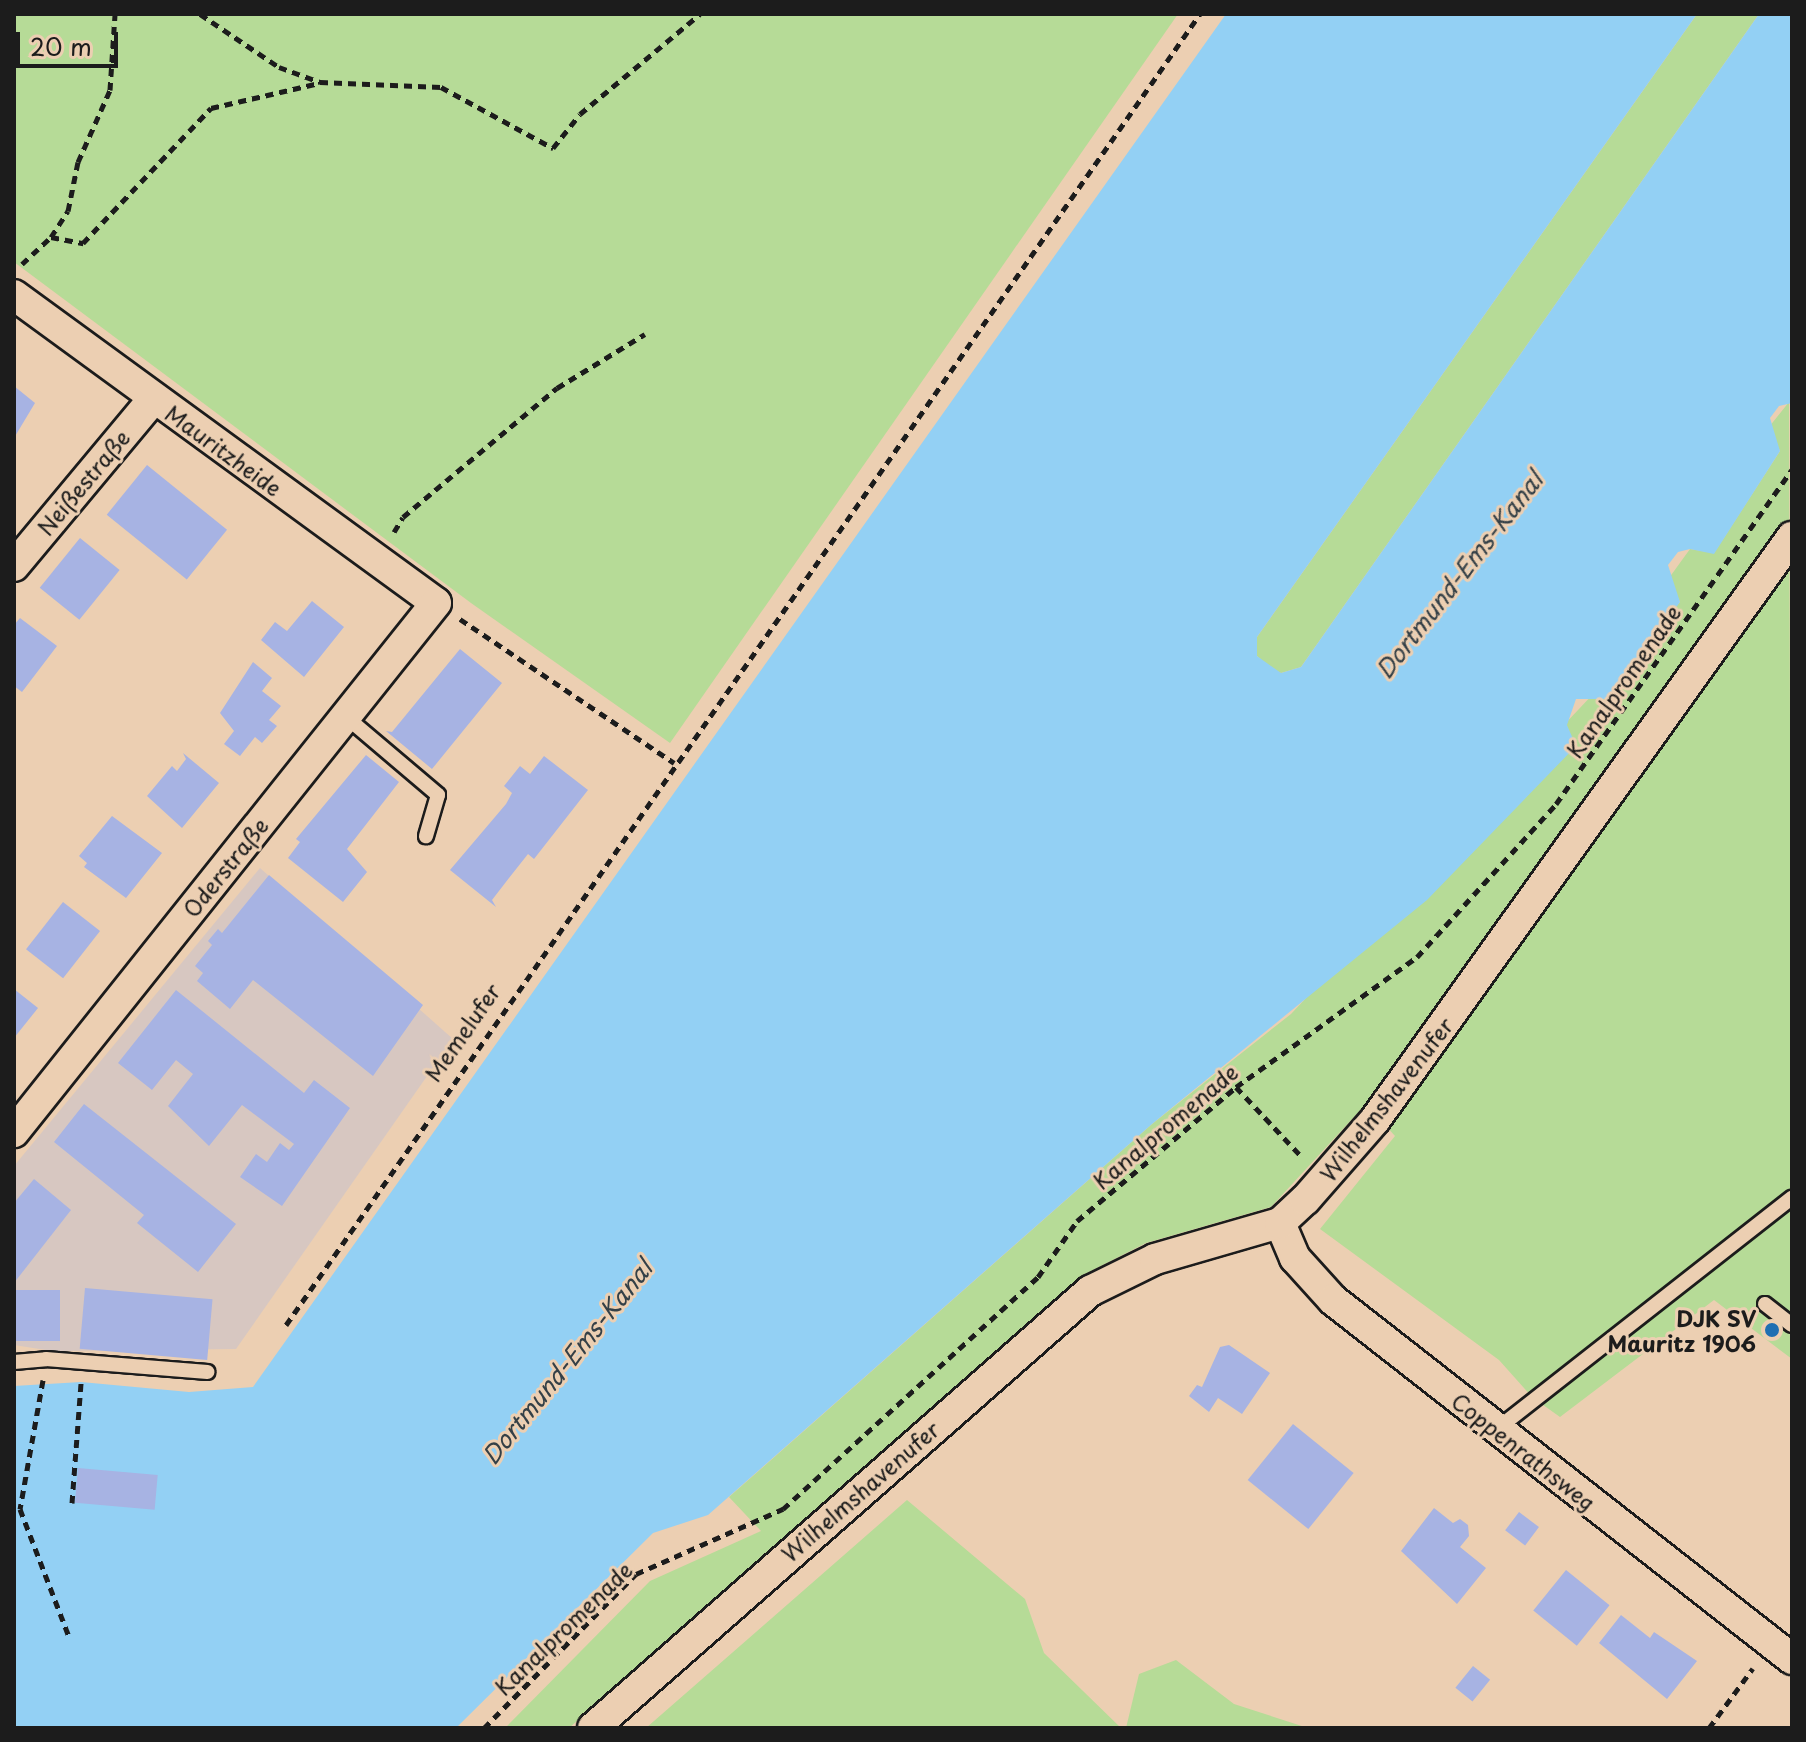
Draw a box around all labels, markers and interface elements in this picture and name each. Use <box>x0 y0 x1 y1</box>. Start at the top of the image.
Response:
scale bar <box>20 16 122 66</box>
text: 20 m <box>30 28 92 64</box>
street label: Mauritzheide <box>161 399 287 501</box>
street label: Neißestraße <box>31 424 135 540</box>
water label: Dortmund-Ems-Kanal <box>1370 466 1548 684</box>
street label: Kanalpromenade <box>1560 600 1686 762</box>
street label: Oderstraße <box>177 812 273 922</box>
street label: Memelufer <box>419 978 505 1086</box>
street label: Wilhelmshavenufer <box>1314 1012 1458 1186</box>
street label: Kanalpromenade <box>1087 1058 1243 1194</box>
water label: Dortmund-Ems-Kanal <box>476 1254 658 1470</box>
place label: DJK SV Mauritz 1906 <box>1606 1304 1756 1356</box>
marker: DJK SV Mauritz 1906 <box>1763 1321 1781 1339</box>
street label: Coppenrathsweg <box>1447 1387 1601 1515</box>
street label: Wilhelmshavenufer <box>776 1415 944 1567</box>
street label: Kanalpromenade <box>489 1556 637 1700</box>

